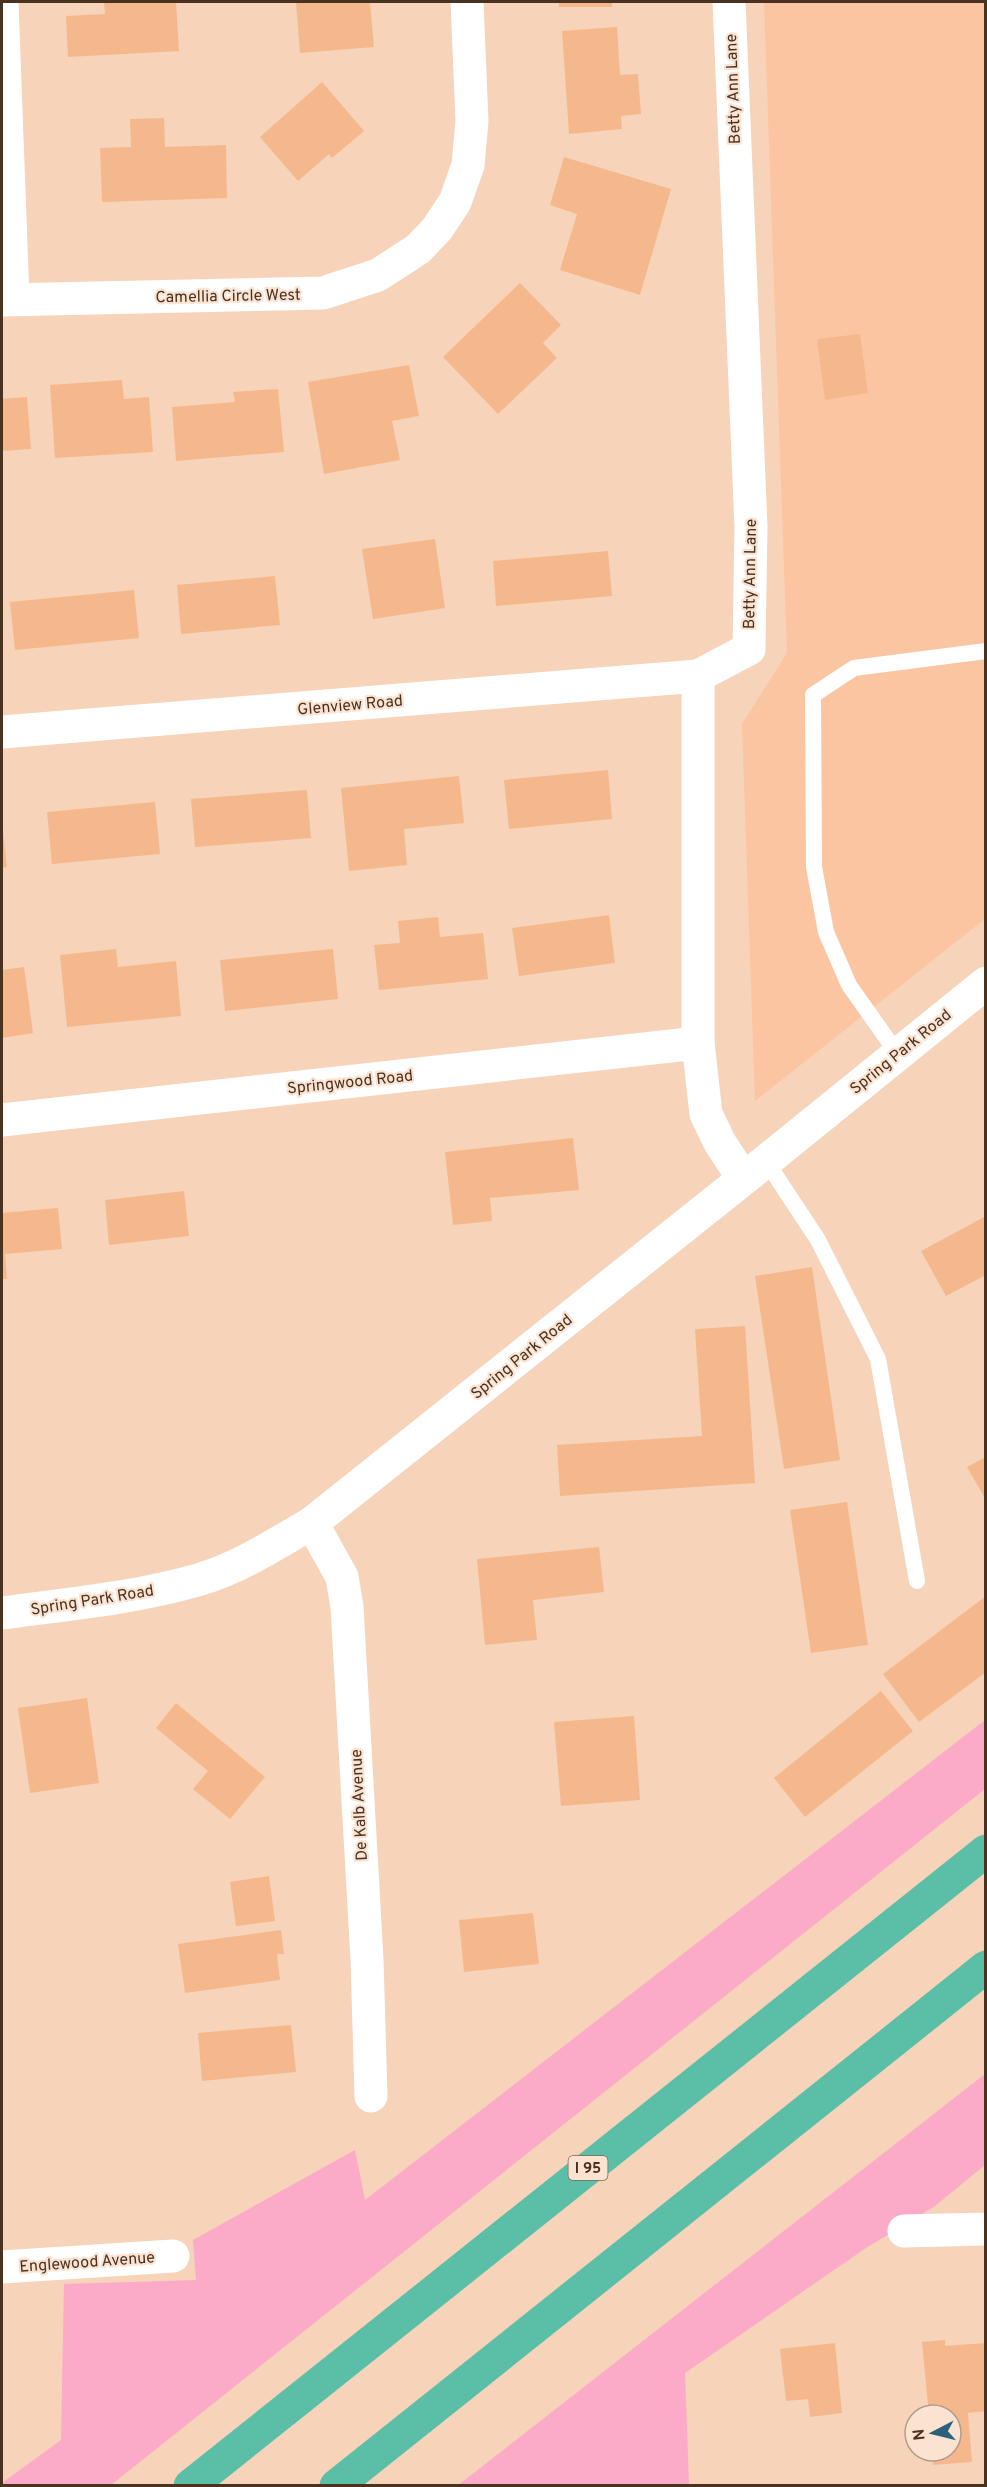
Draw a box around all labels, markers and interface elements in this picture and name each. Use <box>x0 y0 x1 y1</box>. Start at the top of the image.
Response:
street label: Betty Ann Lane <box>722 33 746 145</box>
street label: Camellia Circle West <box>155 286 301 308</box>
street label: Betty Ann Lane <box>740 519 762 629</box>
street label: Glenview Road <box>297 691 404 721</box>
street label: Spring Park Road <box>847 1006 956 1100</box>
street label: Springwood Road <box>286 1066 414 1100</box>
street label: Spring Park Road <box>468 1311 577 1405</box>
street label: Spring Park Road <box>29 1581 155 1621</box>
street label: De Kalb Avenue <box>347 1749 373 1861</box>
road number: I 95 <box>568 2156 608 2180</box>
street label: Englewood Avenue <box>19 2248 155 2278</box>
north arrow <box>903 2403 963 2463</box>
text: N <box>909 2428 931 2442</box>

